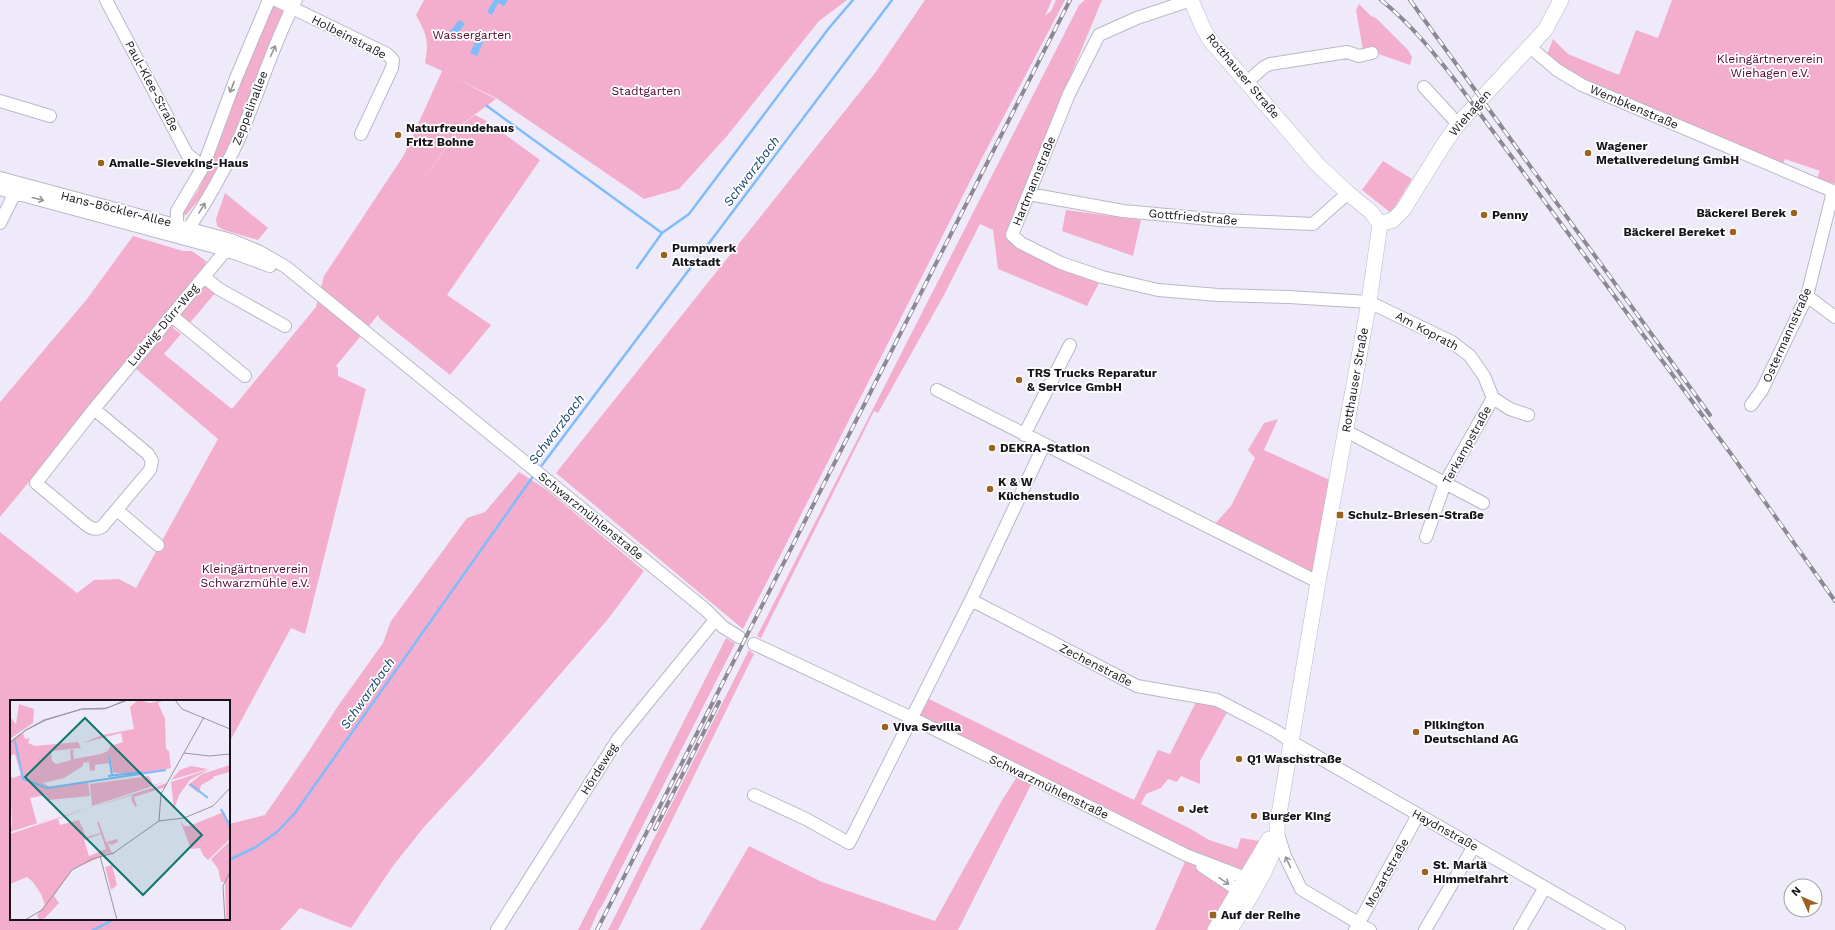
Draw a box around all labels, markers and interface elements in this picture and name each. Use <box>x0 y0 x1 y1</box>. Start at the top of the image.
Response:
street label: Holbeinstraße <box>309 12 389 62</box>
park label: Wassergarten <box>432 28 512 42</box>
street label: Rotthauser Straße <box>1203 31 1283 121</box>
street label: Paul-Klee-Straße <box>122 38 182 134</box>
one-way arrow <box>269 46 277 58</box>
park label: Kleingärtnerverein Wiehagen e.V. <box>1717 52 1823 80</box>
street label: Zeppelinallee <box>229 69 271 147</box>
one-way arrow <box>228 81 236 93</box>
street label: Wembkenstraße <box>1587 82 1681 132</box>
park label: Stadtgarten <box>611 84 681 98</box>
street label: Wiehagen <box>1446 87 1494 139</box>
place label: Naturfreundehaus Fritz Bohne <box>406 121 515 149</box>
marker: Naturfreundehaus Fritz Bohne <box>393 130 403 140</box>
water label: Schwarzbach <box>720 133 783 209</box>
street label: Hartmannstraße <box>1010 134 1058 228</box>
place label: Wagener Metallveredelung GmbH <box>1596 139 1739 167</box>
marker: Wagener Metallveredelung GmbH <box>1583 148 1593 158</box>
place label: Amalie-Sieveking-Haus <box>109 156 249 170</box>
marker: Amalie-Sieveking-Haus <box>96 158 106 168</box>
street label: Hans-Böckler-Allee <box>59 188 173 230</box>
one-way arrow <box>31 195 44 203</box>
one-way arrow <box>199 202 207 214</box>
street label: Gottfriedstraße <box>1148 206 1238 228</box>
place label: Bäckerei Berek <box>1696 206 1787 220</box>
place label: Penny <box>1492 208 1528 222</box>
marker: Bäckerei Berek <box>1789 208 1799 218</box>
marker: Penny <box>1479 210 1489 220</box>
place label: Bäckerei Bereket <box>1624 225 1726 239</box>
marker: Bäckerei Bereket <box>1728 227 1738 237</box>
place label: Pumpwerk Altstadt <box>672 241 737 269</box>
marker: Pumpwerk Altstadt <box>659 250 669 260</box>
street label: Ludwig-Dürr-Weg <box>125 281 202 369</box>
street label: Ostermannstraße <box>1760 285 1814 385</box>
street label: Am Koprath <box>1393 309 1461 353</box>
street label: Rotthauser Straße <box>1339 326 1371 434</box>
place label: TRS Trucks Reparatur & Service GmbH <box>1027 366 1158 394</box>
marker: TRS Trucks Reparatur & Service GmbH <box>1014 375 1024 385</box>
water label: Schwarzbach <box>525 391 588 467</box>
street label: Terkampstraße <box>1440 403 1494 487</box>
place label: DEKRA-Station <box>1000 441 1090 455</box>
marker: DEKRA-Station <box>987 443 997 453</box>
street label: Schwarzmühlenstraße <box>536 469 646 563</box>
place label: K & W Küchenstudio <box>998 475 1080 503</box>
marker: K & W Küchenstudio <box>985 484 995 494</box>
place label: Schulz-Briesen-Straße <box>1348 508 1484 522</box>
marker: Schulz-Briesen-Straße <box>1335 510 1345 520</box>
park label: Kleingärtnerverein Schwarzmühle e.V. <box>201 562 309 590</box>
street label: Zechenstraße <box>1057 641 1135 689</box>
water label: Schwarzbach <box>337 654 398 732</box>
inset map <box>10 700 230 920</box>
place label: Pilkington Deutschland AG <box>1424 718 1518 746</box>
place label: Viva Sevilla <box>893 720 961 734</box>
marker: Viva Sevilla <box>880 722 890 732</box>
marker: Pilkington Deutschland AG <box>1411 727 1421 737</box>
street label: Hördeweg <box>578 740 621 797</box>
street label: Schwarzmühlenstraße <box>987 752 1111 822</box>
place label: Q1 Waschstraße <box>1247 752 1342 766</box>
marker: Q1 Waschstraße <box>1234 754 1244 764</box>
place label: Jet <box>1189 802 1209 816</box>
marker: Jet <box>1176 804 1186 814</box>
street label: Haydnstraße <box>1409 806 1481 854</box>
place label: Burger King <box>1262 809 1331 823</box>
marker: Burger King <box>1249 811 1259 821</box>
street label: Mozartstraße <box>1362 836 1412 910</box>
one-way arrow <box>1283 857 1291 869</box>
place label: St. Marlä Himmelfahrt <box>1433 858 1509 886</box>
marker: St. Marlä Himmelfahrt <box>1420 867 1430 877</box>
one-way arrow <box>1218 877 1229 885</box>
north arrow <box>1783 878 1823 918</box>
text: N <box>1789 884 1804 899</box>
place label: Auf der Reihe <box>1221 908 1301 922</box>
marker: Auf der Reihe <box>1208 910 1218 920</box>

